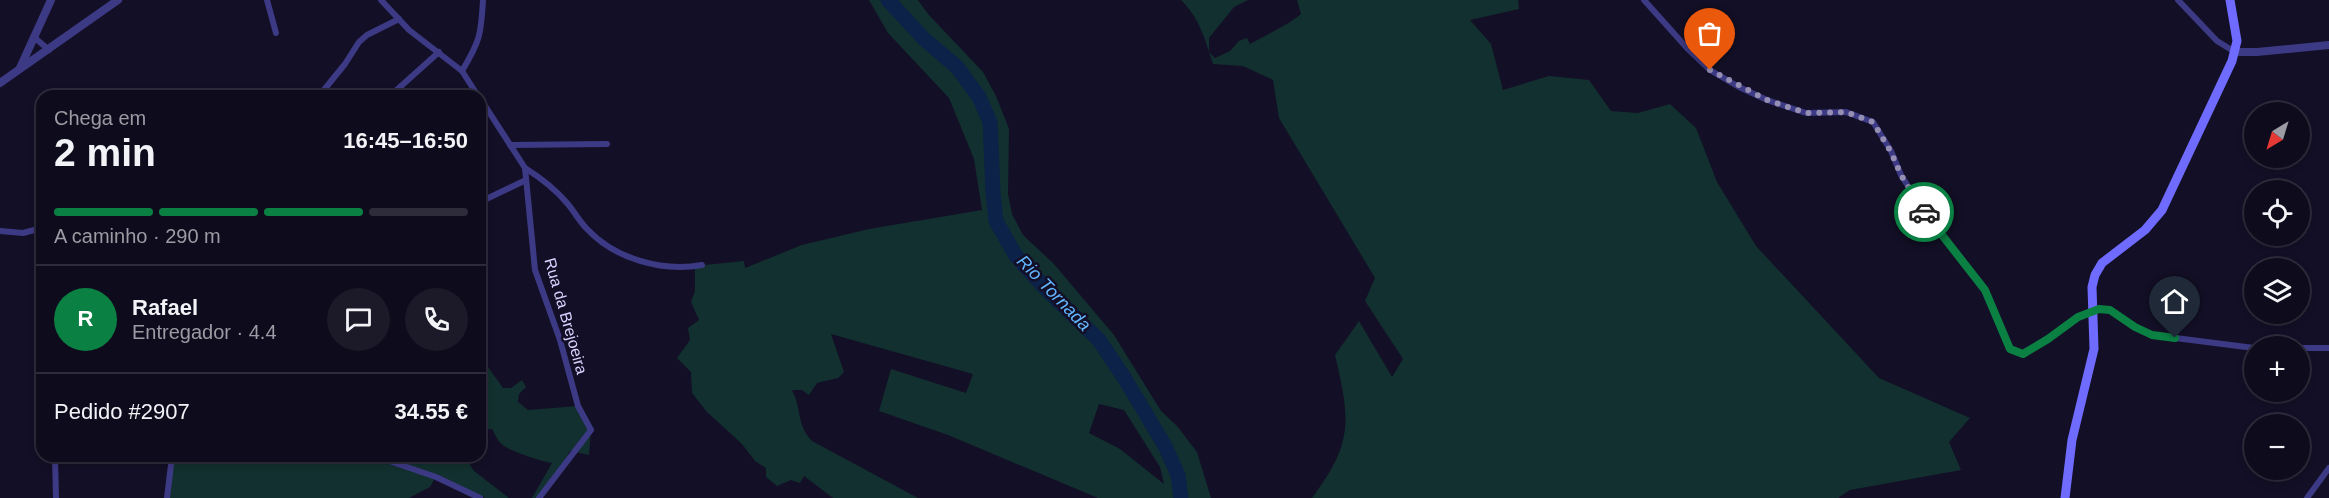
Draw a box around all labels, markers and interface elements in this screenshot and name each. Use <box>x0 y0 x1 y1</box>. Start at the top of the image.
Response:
pin <box>1684 8 1735 70</box>
icon: bag <box>1693 17 1726 50</box>
north arrow <box>2244 102 2310 168</box>
map controls <box>2244 102 2310 480</box>
text: Chega em <box>54 107 146 129</box>
text: 16:45–16:50 <box>343 128 468 153</box>
text: 2 min <box>54 131 156 174</box>
button: locate <box>2244 180 2310 246</box>
courier <box>1894 182 1954 242</box>
icon: car <box>1908 196 1941 229</box>
text: A caminho · 290 m <box>54 225 221 247</box>
water label: Rio Tornada <box>1013 251 1095 335</box>
street label: Rua da Brejoeira <box>541 256 591 376</box>
button: layers <box>2244 258 2310 324</box>
pin <box>2149 276 2200 338</box>
icon: home <box>2158 285 2191 318</box>
button: chat <box>327 288 390 351</box>
button: phone <box>405 288 468 351</box>
text: Rafael <box>132 295 198 320</box>
text: R <box>78 306 93 331</box>
text: Entregador · 4.4 <box>132 321 277 343</box>
button: + <box>2244 336 2310 402</box>
text: Pedido #2907 <box>54 399 190 424</box>
text: 34.55 € <box>395 399 468 424</box>
button: − <box>2244 414 2310 480</box>

